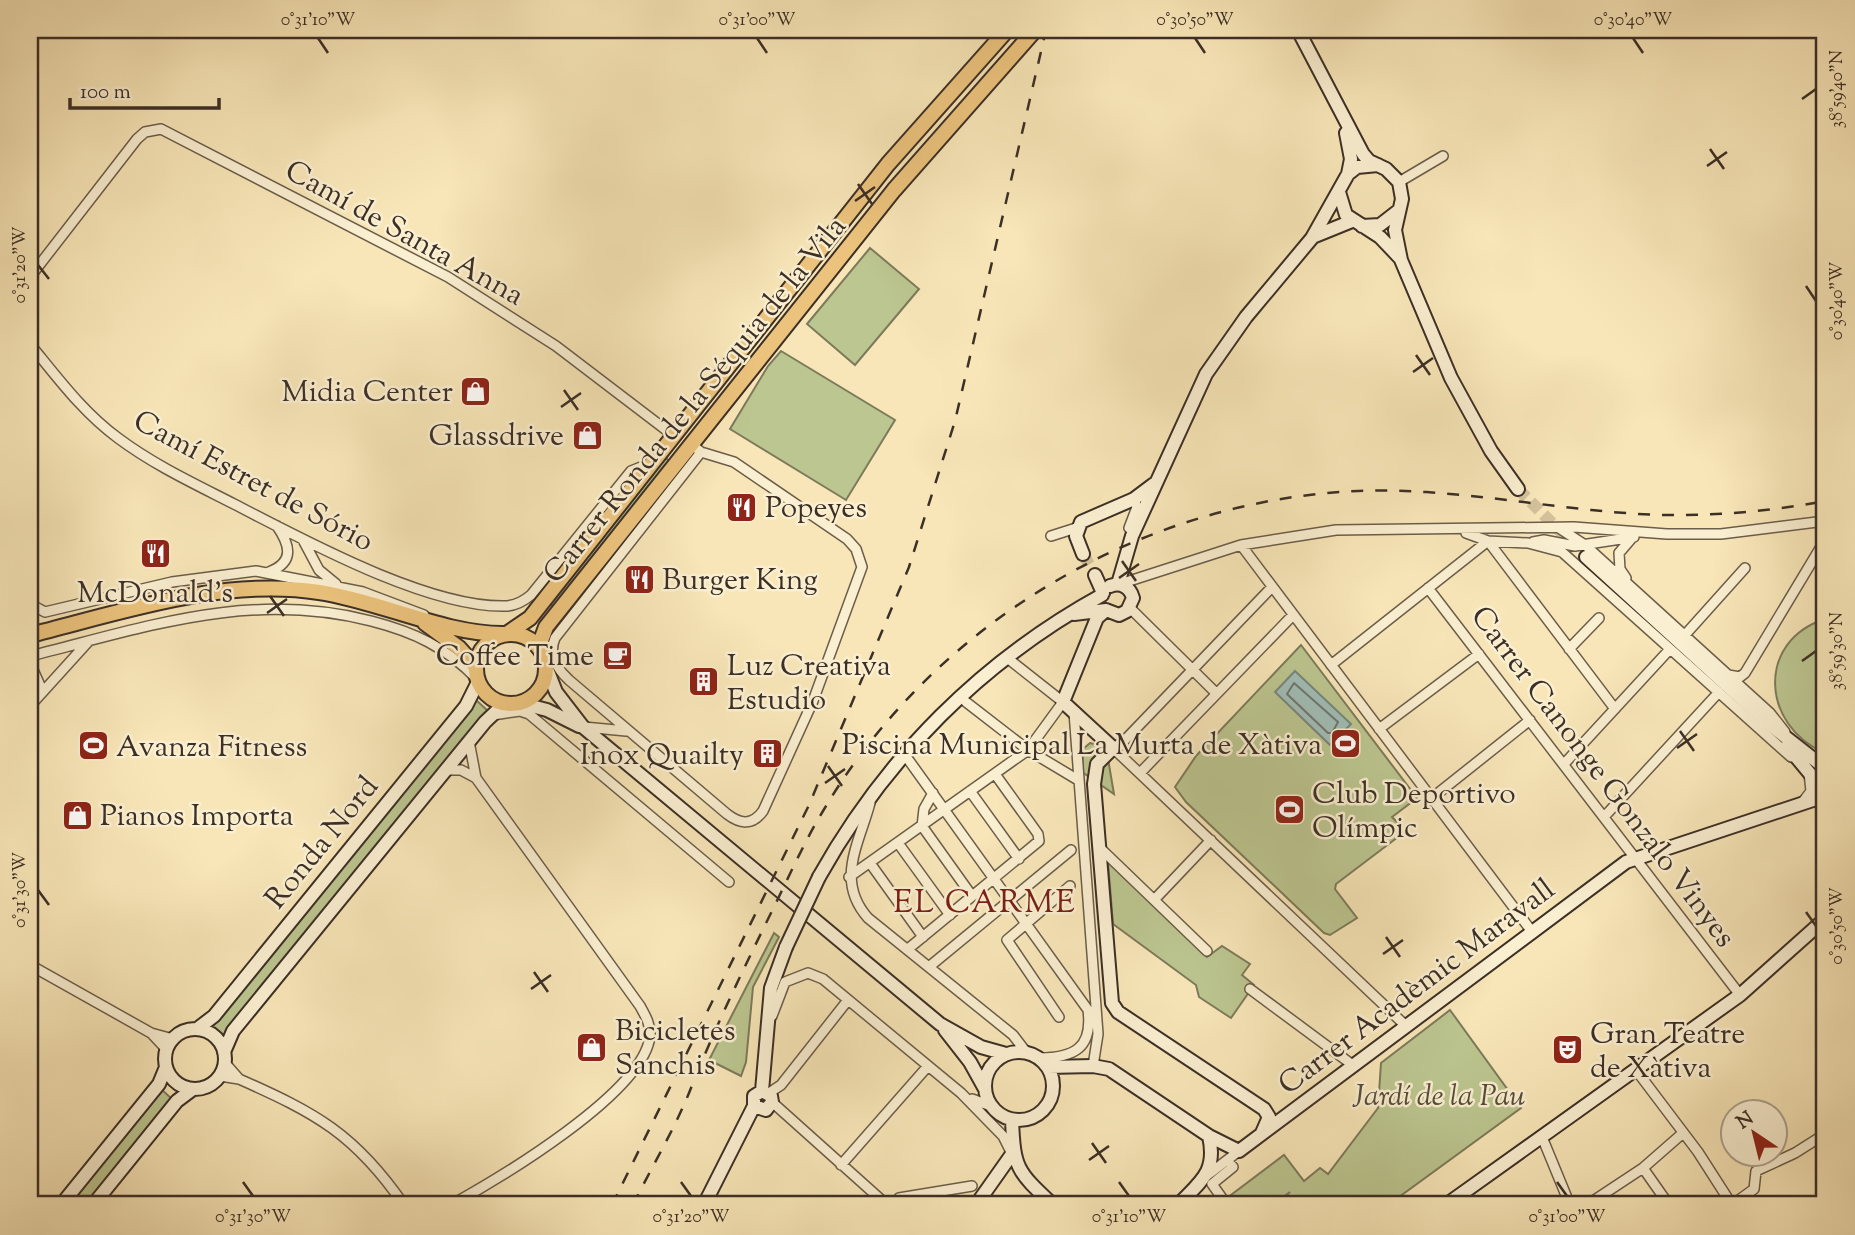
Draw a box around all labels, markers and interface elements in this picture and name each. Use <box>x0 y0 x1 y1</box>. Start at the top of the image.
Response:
text: 0°31'10"W <box>281 8 355 34</box>
text: 0°31'00"W <box>718 8 796 34</box>
text: 0°30'50"W <box>1156 8 1234 34</box>
text: 0°30'40"W <box>1594 8 1672 34</box>
text: 38°59'40"N <box>1825 50 1851 128</box>
scale bar <box>70 66 219 110</box>
text: 100 m <box>80 78 131 108</box>
street label: Camí de Santa Anna <box>276 151 531 318</box>
street label: Carrer Ronda de la Séquia de la Vila <box>534 208 858 594</box>
text: 0°31'20"W <box>8 227 34 303</box>
text: 0°30'40"W <box>1825 262 1851 340</box>
place label: Midia Center <box>281 372 453 415</box>
shop icon: Midia Center <box>459 374 493 408</box>
street label: Camí Estret de Sório <box>125 401 381 564</box>
place label: Glassdrive <box>429 416 564 459</box>
shop icon: Glassdrive <box>570 418 604 452</box>
place label: Popeyes <box>765 488 867 531</box>
restaurant icon: Popeyes <box>725 490 759 524</box>
restaurant icon: McDonald's <box>138 537 172 571</box>
place label: Burger King <box>662 560 818 603</box>
restaurant icon: Burger King <box>622 562 656 596</box>
place label: McDonald's <box>77 573 233 616</box>
street label: Carrer Canonge Gonzalo Vinyes <box>1459 598 1745 957</box>
text: 38°59'30"N <box>1825 612 1851 690</box>
place label: Coffee Time <box>436 636 594 679</box>
cafe icon: Coffee Time <box>600 638 634 672</box>
place label: Luz Creativa Estudio <box>727 646 891 723</box>
building icon: Luz Creativa Estudio <box>687 665 721 699</box>
place label: Piscina Municipal La Murta de Xàtiva <box>842 725 1322 768</box>
place label: Avanza Fitness <box>116 727 307 770</box>
sports icon: Piscina Municipal La Murta de Xàtiva <box>1328 727 1362 761</box>
sports icon: Avanza Fitness <box>76 729 110 763</box>
place label: Inox Quailty <box>580 735 744 778</box>
building icon: Inox Quailty <box>750 737 784 771</box>
street label: Ronda Nord <box>256 768 390 919</box>
place label: Club Deportivo Olímpic <box>1312 774 1516 851</box>
sports icon: Club Deportivo Olímpic <box>1272 793 1306 827</box>
place label: Pianos Importa <box>100 796 294 839</box>
shop icon: Pianos Importa <box>60 798 94 832</box>
text: 0°31'30"W <box>8 852 34 928</box>
street label: Carrer Acadèmic Maravall <box>1270 869 1565 1107</box>
district label: EL CARME <box>893 881 1077 927</box>
text: 0°30'50"W <box>1825 887 1851 965</box>
place label: Bicicletes Sanchis <box>615 1011 736 1088</box>
place label: Gran Teatre de Xàtiva <box>1590 1014 1745 1091</box>
shop icon: Bicicletes Sanchis <box>575 1030 609 1064</box>
theatre icon: Gran Teatre de Xàtiva <box>1550 1033 1584 1067</box>
park label: Jardí de la Pau <box>1352 1076 1526 1119</box>
north arrow <box>1718 1098 1788 1168</box>
text: N <box>1732 1106 1760 1137</box>
text: 0°31'30"W <box>215 1205 291 1231</box>
text: 0°31'20"W <box>653 1205 729 1231</box>
text: 0°31'10"W <box>1092 1205 1166 1231</box>
text: 0°31'00"W <box>1528 1205 1606 1231</box>

